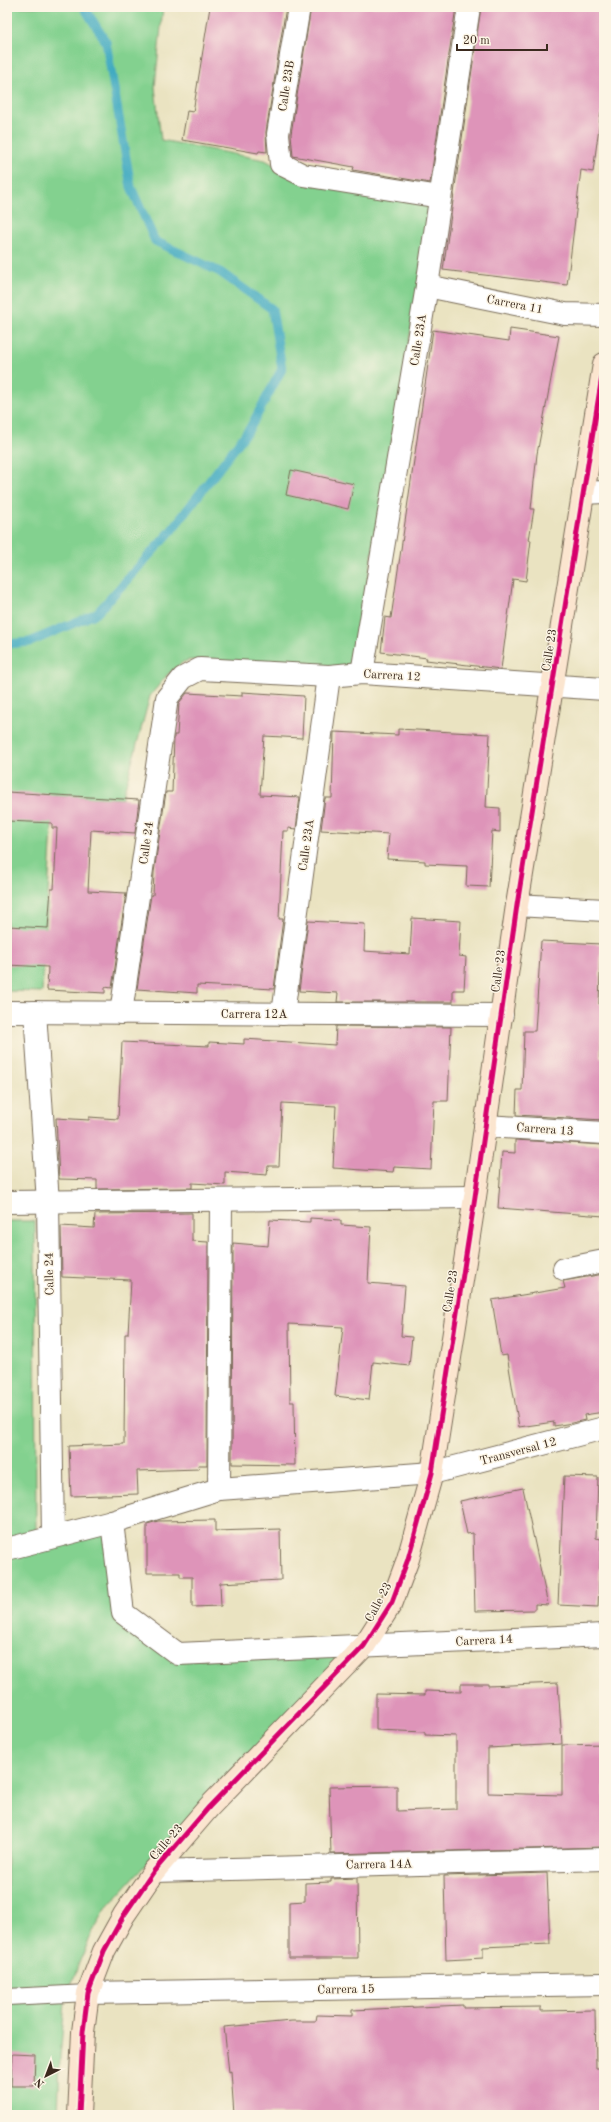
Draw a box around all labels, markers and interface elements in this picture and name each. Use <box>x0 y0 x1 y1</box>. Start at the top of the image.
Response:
scale bar <box>457 26 547 52</box>
text: 20 m <box>463 35 490 47</box>
street label: Calle 23B <box>277 60 297 113</box>
street label: Carrera 11 <box>485 294 544 316</box>
street label: Calle 23A <box>409 313 429 367</box>
street label: Calle 23 <box>541 628 559 672</box>
street label: Carrera 12 <box>363 669 421 683</box>
street label: Calle 23A <box>297 818 317 872</box>
street label: Calle 24 <box>138 821 156 865</box>
street label: Calle 23 <box>490 949 508 993</box>
street label: Carrera 12A <box>221 1009 287 1021</box>
street label: Carrera 13 <box>516 1122 574 1138</box>
street label: Calle 24 <box>44 1252 56 1296</box>
street label: Calle 23 <box>442 1269 460 1313</box>
street label: Transversal 12 <box>479 1436 558 1468</box>
street label: Calle 23 <box>363 1581 394 1624</box>
street label: Carrera 14 <box>455 1634 513 1648</box>
street label: Calle 23 <box>148 1822 185 1863</box>
street label: Carrera 14A <box>346 1858 412 1872</box>
street label: Carrera 15 <box>317 1982 375 1997</box>
north arrow <box>26 2056 66 2096</box>
text: N <box>33 2075 47 2089</box>

